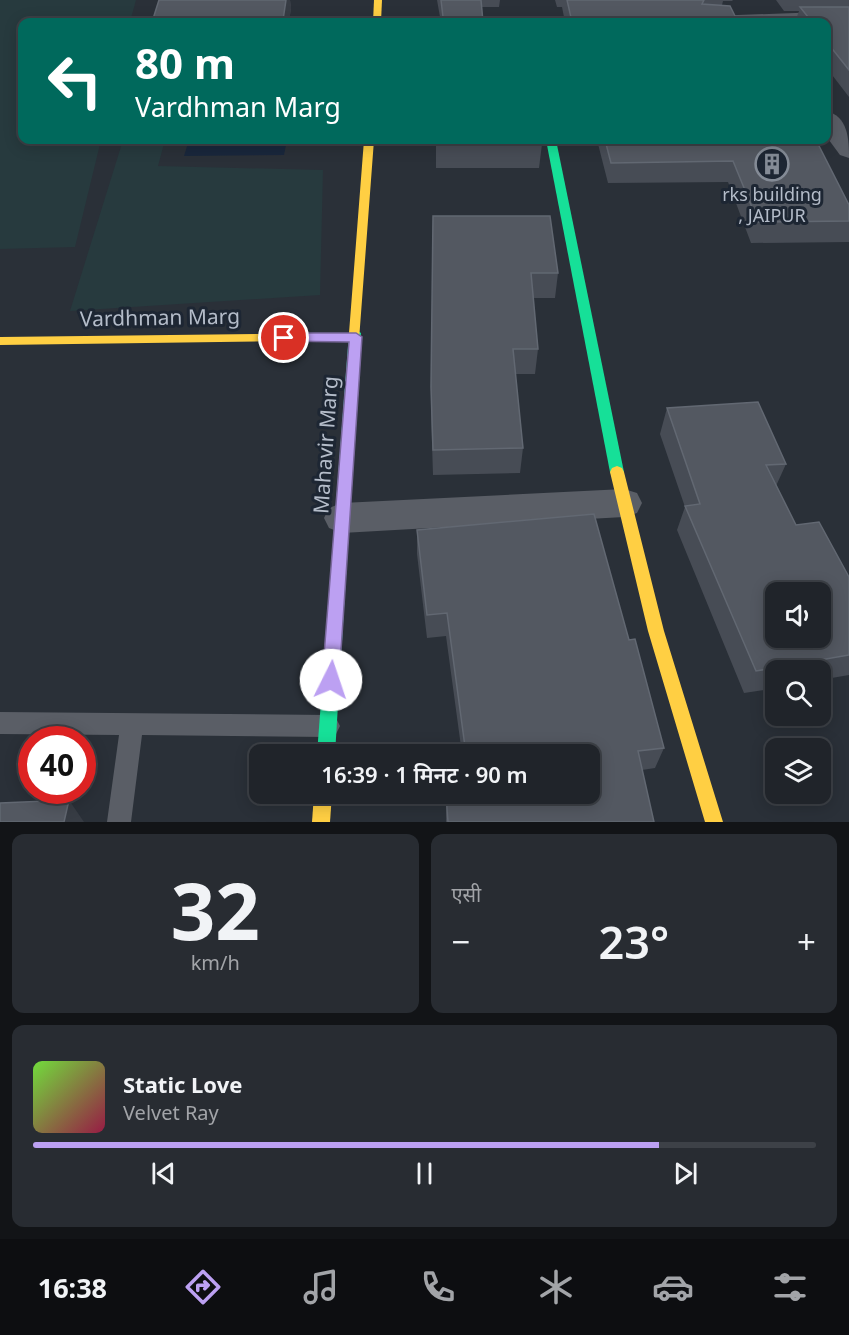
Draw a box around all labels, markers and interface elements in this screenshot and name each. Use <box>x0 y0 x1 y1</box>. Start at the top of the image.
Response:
text: 80 m <box>135 34 235 91</box>
icon: left <box>36 42 114 120</box>
text: Vardhman Marg <box>135 88 341 125</box>
building icon: rks building , JAIPUR <box>754 146 790 182</box>
place label: rks building , JAIPUR <box>722 182 822 227</box>
street label: Vardhman Marg <box>80 302 240 332</box>
pin <box>258 312 309 363</box>
icon: arrive <box>267 321 300 354</box>
street label: Mahavir Marg <box>306 375 344 515</box>
map controls <box>765 582 831 804</box>
button: sound <box>765 582 831 648</box>
position arrow <box>299 648 363 712</box>
button: search <box>765 660 831 726</box>
speed limit sign: 40 <box>18 726 96 804</box>
button: layers <box>765 738 831 804</box>
text: 16:39 · 1 मिनट · 90 m <box>321 759 528 789</box>
text: 32 <box>171 857 260 963</box>
text: एसी <box>452 881 481 908</box>
text: 23° <box>598 911 669 972</box>
text: − <box>452 919 470 964</box>
text: + <box>797 919 816 964</box>
text: km/h <box>191 949 240 976</box>
text: Static Love <box>123 1069 242 1099</box>
text: Velvet Ray <box>123 1099 219 1126</box>
icon: previous <box>147 1157 180 1190</box>
icon: pause <box>408 1157 441 1190</box>
icon: next <box>669 1157 702 1190</box>
icon: directions <box>182 1266 224 1308</box>
icon: music <box>300 1266 342 1308</box>
icon: phone <box>417 1266 459 1308</box>
icon: climate <box>535 1266 577 1308</box>
icon: car <box>652 1266 694 1308</box>
icon: filters <box>769 1266 811 1308</box>
text: 16:38 <box>38 1269 107 1306</box>

